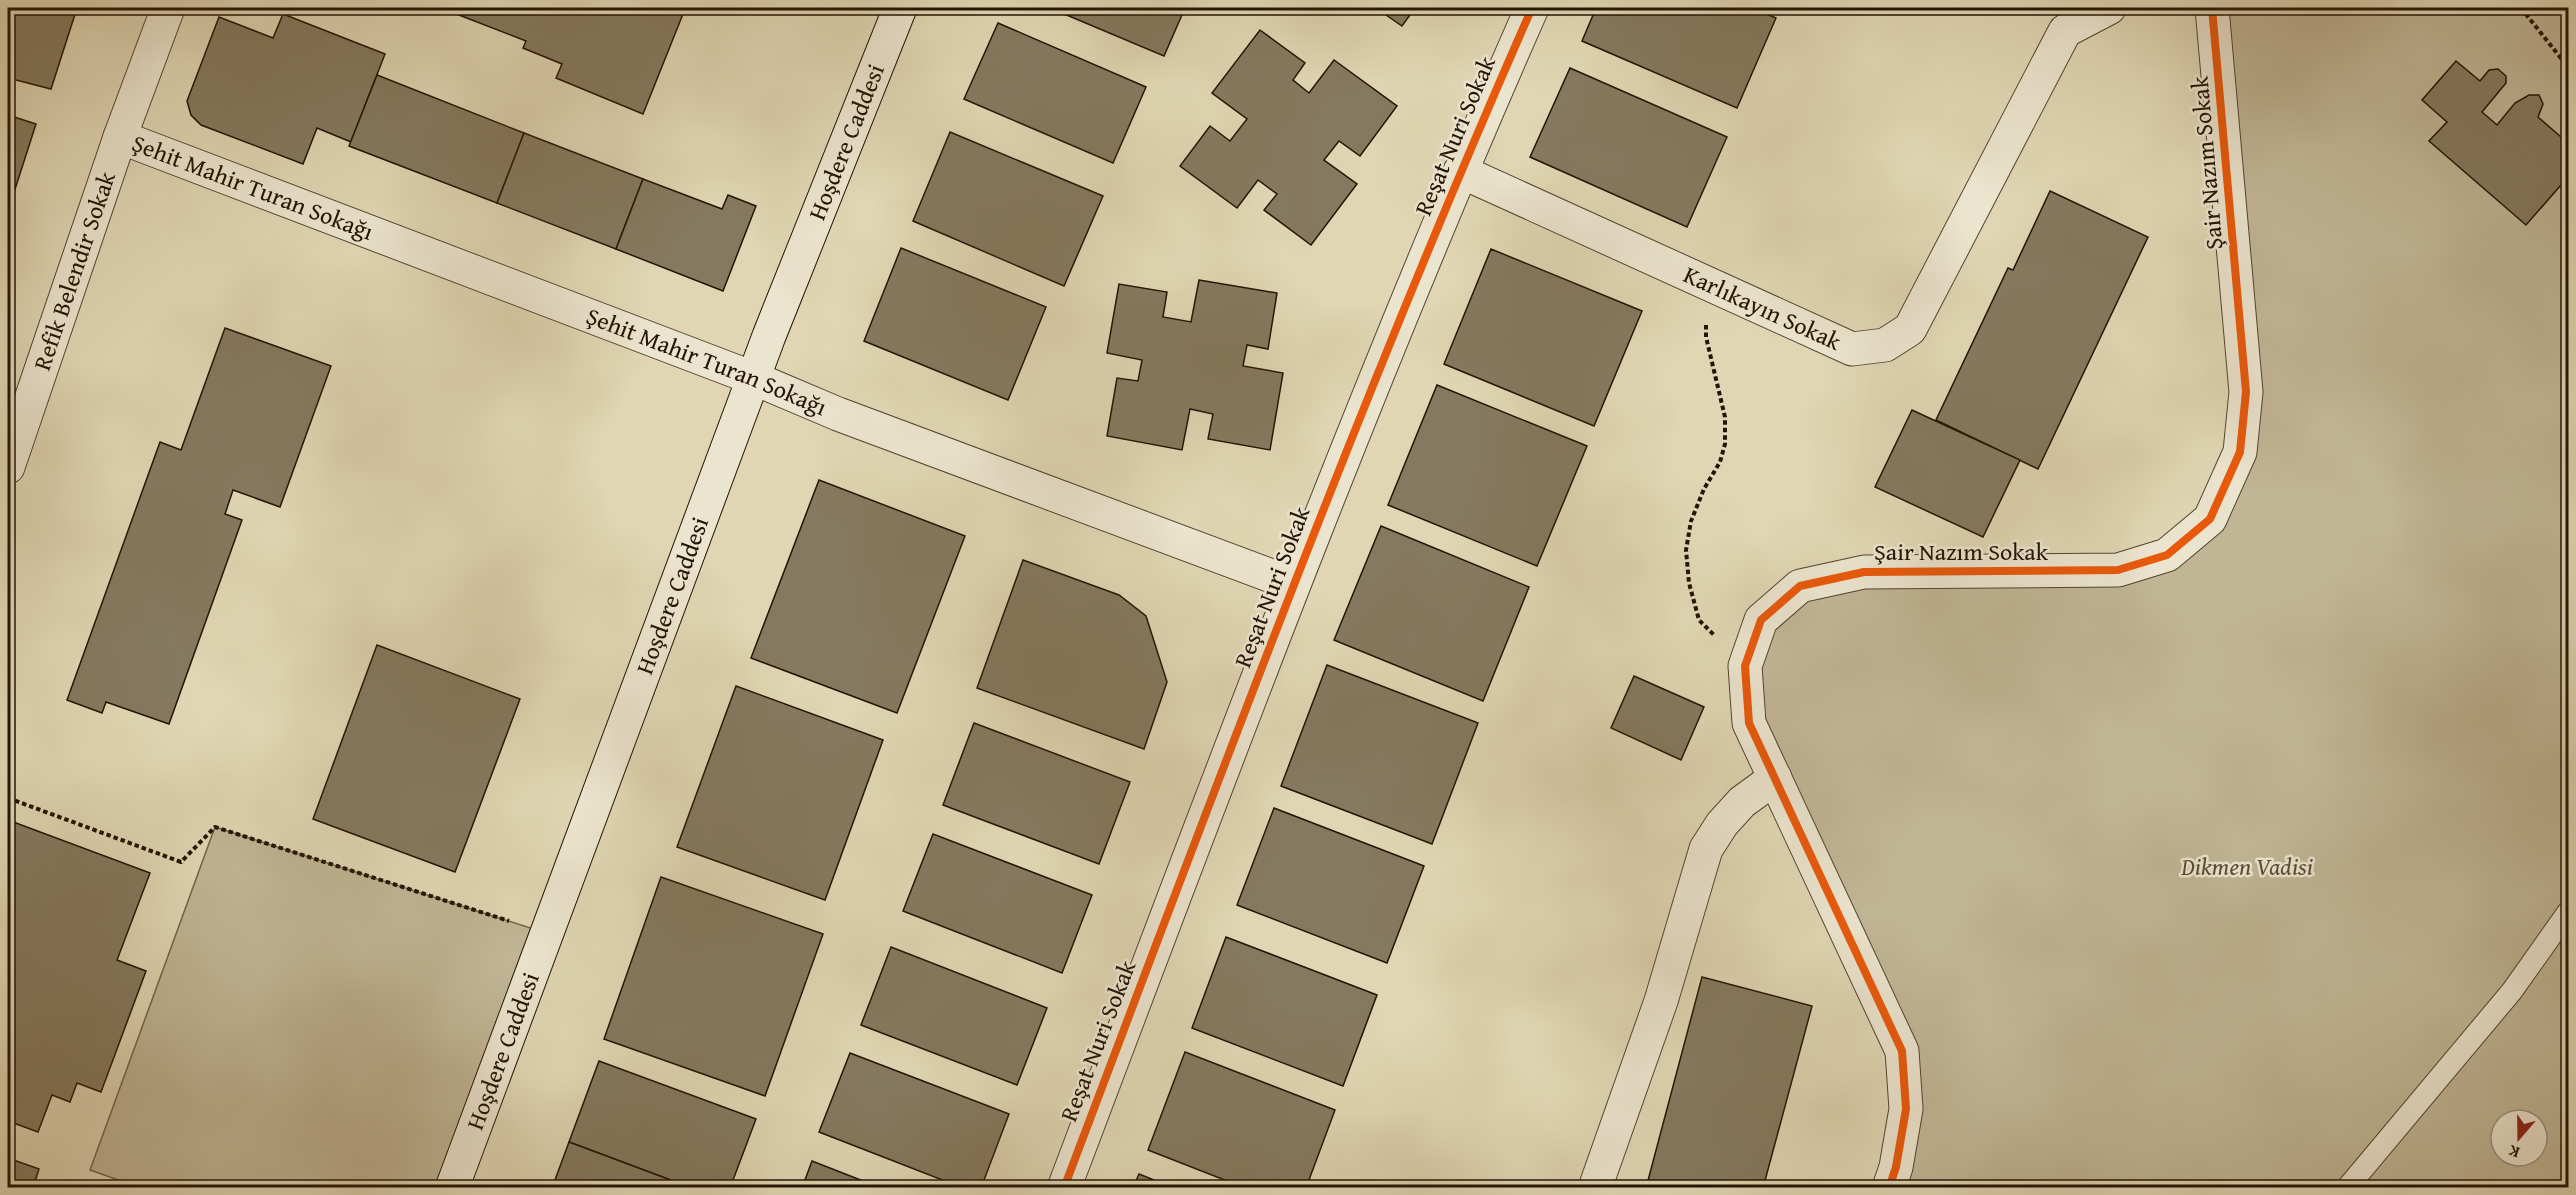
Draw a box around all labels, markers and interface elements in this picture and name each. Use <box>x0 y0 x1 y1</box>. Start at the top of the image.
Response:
street label: Reşat Nuri Sokak <box>1405 50 1504 221</box>
street label: Hoşdere Caddesi <box>799 58 893 225</box>
street label: Şair Nazım Sokak <box>2181 74 2232 251</box>
street label: Şehit Mahir Turan Sokağı <box>127 125 379 249</box>
street label: Refik Belendir Sokak <box>24 166 124 375</box>
street label: Karlıkayın Sokak <box>1678 257 1848 359</box>
street label: Şehit Mahir Turan Sokağı <box>581 298 833 424</box>
street label: Reşat Nuri Sokak <box>1225 500 1319 672</box>
street label: Hoşdere Caddesi <box>627 512 717 679</box>
street label: Şair Nazım Sokak <box>1874 534 2049 569</box>
park label: Dikmen Vadisi <box>2180 849 2313 884</box>
street label: Reşat Nuri Sokak <box>1051 954 1145 1126</box>
street label: Hoşdere Caddesi <box>457 967 548 1135</box>
north arrow <box>2489 1108 2549 1168</box>
text: K <box>2504 1139 2523 1165</box>

